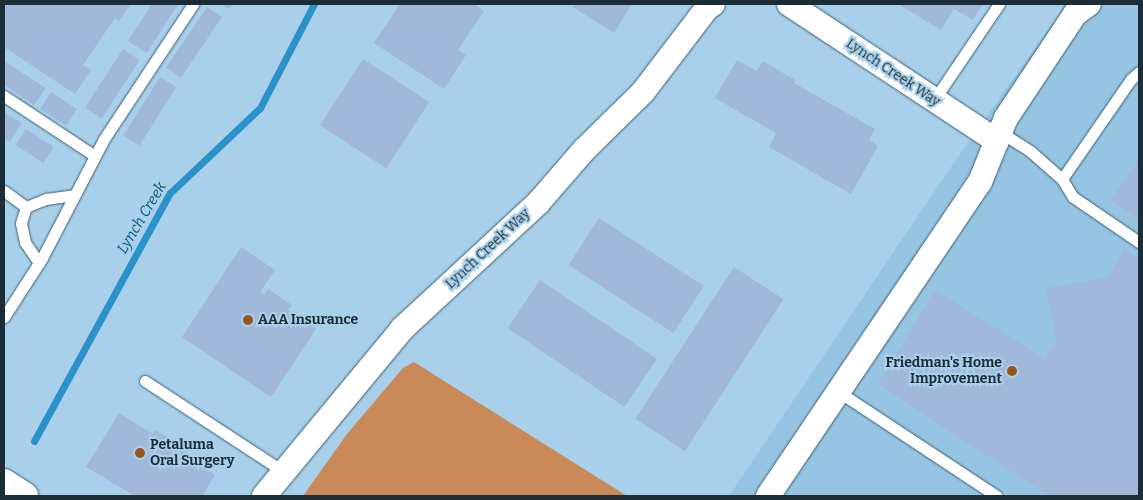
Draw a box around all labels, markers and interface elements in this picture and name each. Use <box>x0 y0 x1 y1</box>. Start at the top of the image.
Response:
street label: Lynch Creek Way <box>843 35 943 111</box>
water label: Lynch Creek <box>114 179 170 257</box>
street label: Lynch Creek Way <box>442 205 534 293</box>
place label: AAA Insurance <box>258 312 358 328</box>
marker: AAA Insurance <box>242 314 254 326</box>
place label: Friedman's Home Improvement <box>886 355 1002 388</box>
marker: Friedman's Home Improvement <box>1006 365 1018 377</box>
place label: Petaluma Oral Surgery <box>150 437 234 470</box>
marker: Petaluma Oral Surgery <box>134 447 146 459</box>

